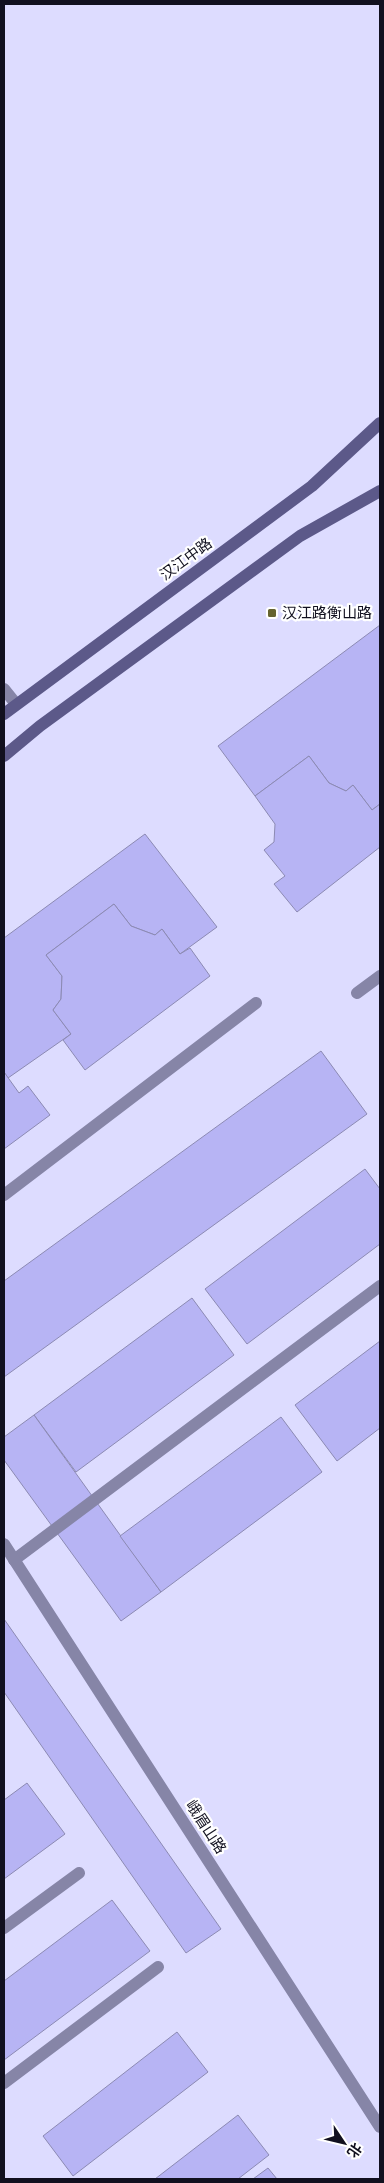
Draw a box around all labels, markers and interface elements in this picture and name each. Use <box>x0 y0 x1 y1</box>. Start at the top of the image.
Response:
street label: 汉江中路 <box>156 534 215 583</box>
place label: 汉江路衡山路 <box>282 604 372 621</box>
marker: 汉江路衡山路 <box>266 607 278 619</box>
street label: 峨眉山路 <box>183 1797 230 1857</box>
north arrow <box>319 2118 369 2168</box>
text: 北 <box>344 2140 365 2161</box>

